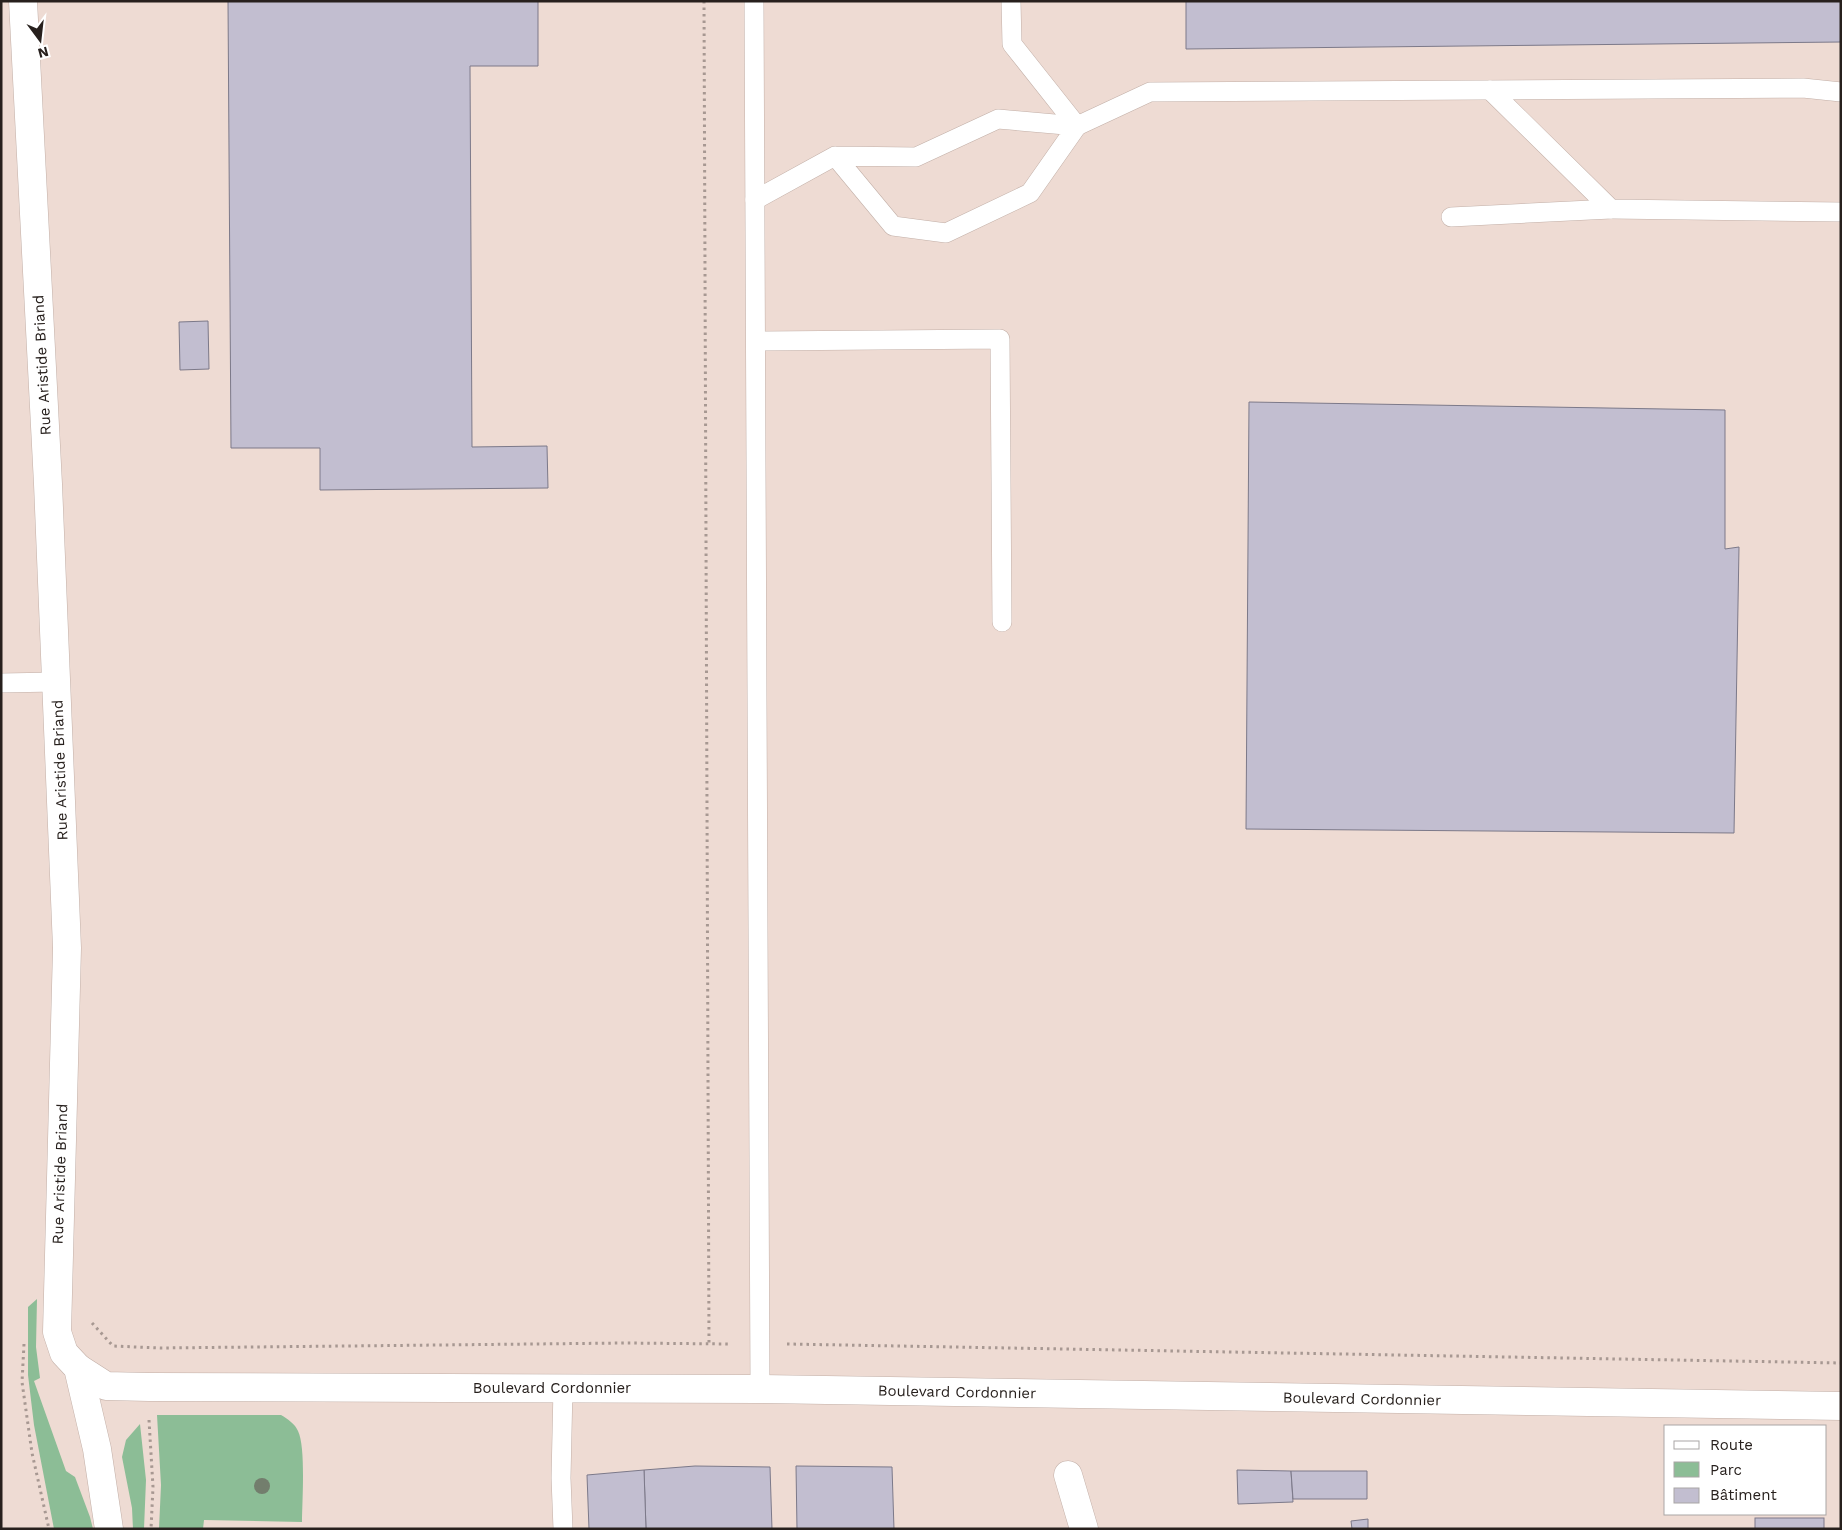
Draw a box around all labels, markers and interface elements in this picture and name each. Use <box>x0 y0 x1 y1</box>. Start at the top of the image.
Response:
north arrow <box>15 15 65 65</box>
text: N <box>36 43 50 62</box>
street label: Rue Aristide Briand <box>29 294 55 436</box>
street label: Rue Aristide Briand <box>49 699 71 841</box>
street label: Rue Aristide Briand <box>49 1103 71 1245</box>
street label: Boulevard Cordonnier <box>473 1379 631 1397</box>
street label: Boulevard Cordonnier <box>878 1382 1036 1402</box>
street label: Boulevard Cordonnier <box>1283 1389 1441 1409</box>
legend <box>1664 1425 1827 1515</box>
text: Route <box>1710 1436 1753 1454</box>
text: Parc <box>1710 1461 1742 1479</box>
text: Bâtiment <box>1710 1486 1777 1504</box>

